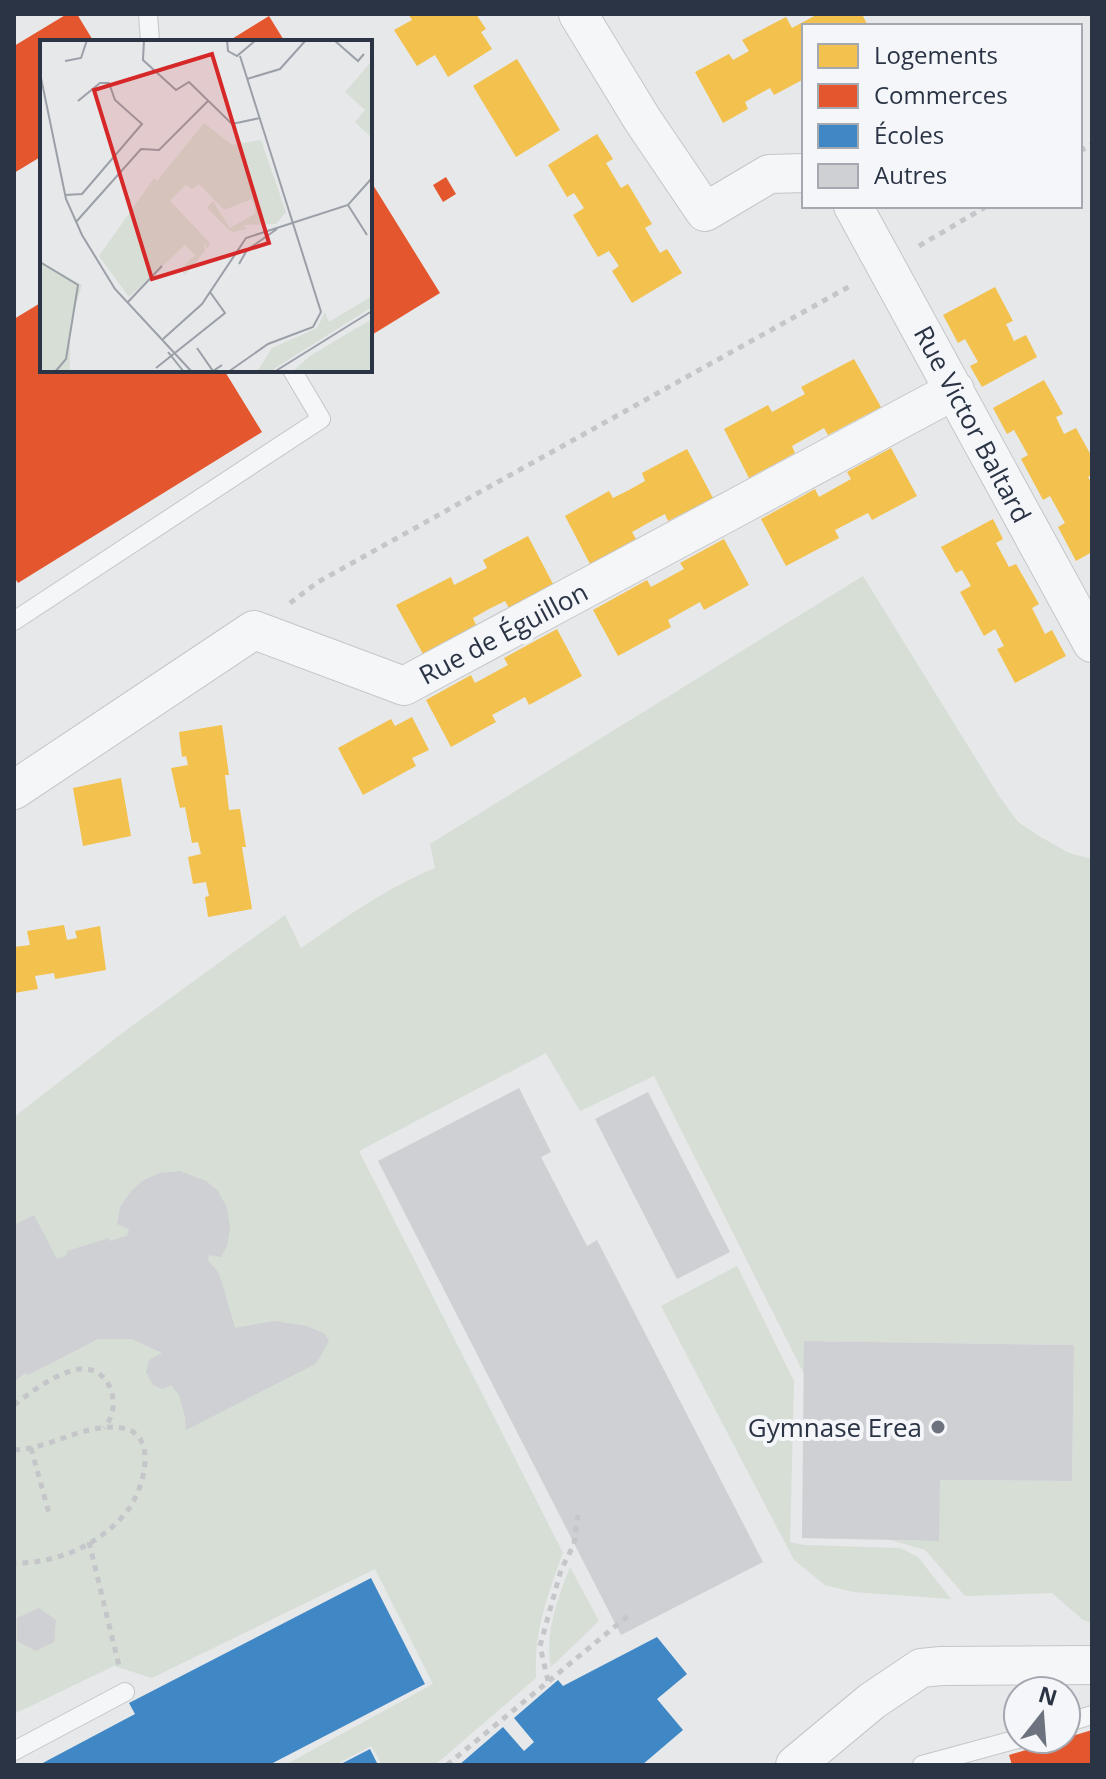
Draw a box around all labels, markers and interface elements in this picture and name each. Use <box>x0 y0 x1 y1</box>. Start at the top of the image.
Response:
legend <box>802 24 1082 208</box>
text: Logements <box>874 38 998 71</box>
inset map <box>40 40 372 372</box>
text: Commerces <box>874 78 1008 111</box>
text: Écoles <box>874 118 944 151</box>
text: Autres <box>874 158 947 191</box>
street label: Rue Victor Baltard <box>906 319 1040 529</box>
street label: Rue de Éguillon <box>412 573 594 693</box>
place label: Gymnase Erea <box>748 1409 922 1445</box>
marker: Gymnase Erea <box>929 1418 947 1436</box>
north arrow <box>1002 1675 1082 1755</box>
text: N <box>1035 1678 1061 1712</box>

